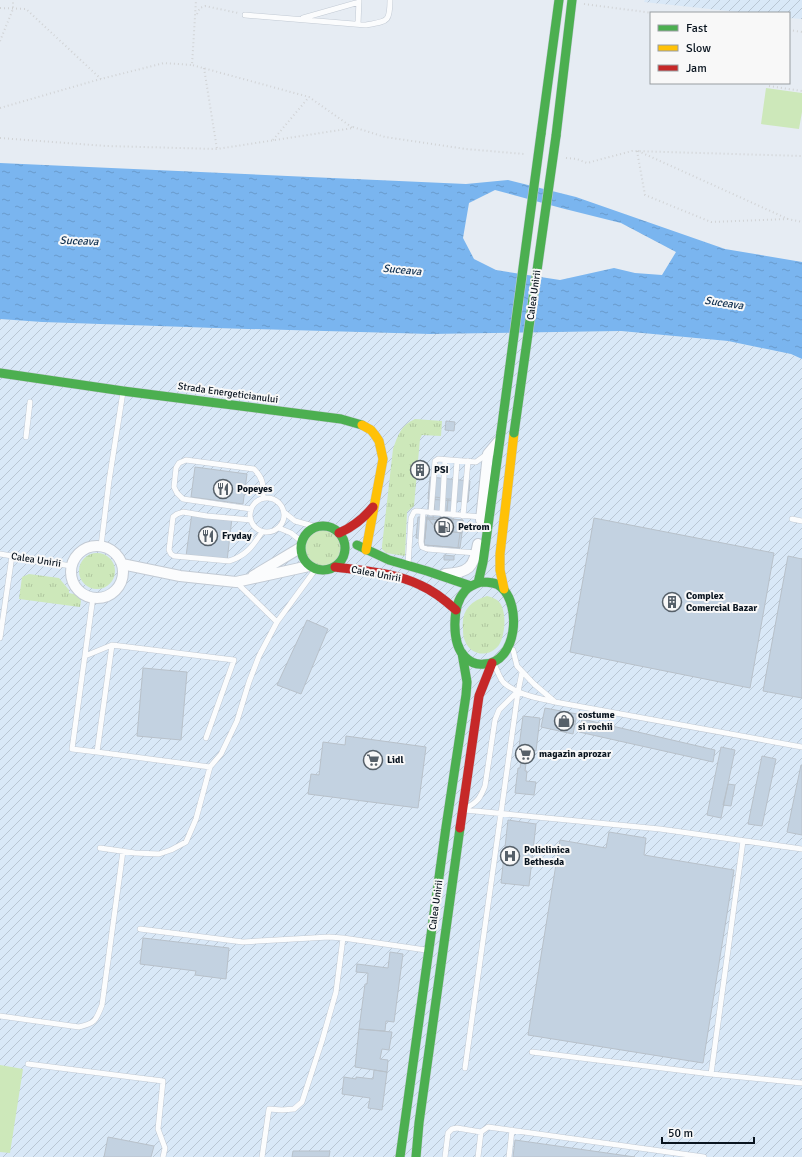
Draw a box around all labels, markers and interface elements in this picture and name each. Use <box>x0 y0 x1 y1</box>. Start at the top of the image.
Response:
legend <box>650 12 790 84</box>
text: Fast <box>686 21 707 36</box>
text: Slow <box>686 41 711 56</box>
text: Jam <box>686 61 707 76</box>
water label: Suceava <box>59 234 99 248</box>
water label: Suceava <box>382 262 422 278</box>
street label: Calea Unirii <box>525 269 543 321</box>
water label: Suceava <box>704 294 744 312</box>
street label: Strada Energeticianului <box>177 380 279 406</box>
building icon: PSI <box>409 459 431 481</box>
place label: PSI <box>434 464 449 476</box>
restaurant icon: Popeyes <box>212 478 234 500</box>
place label: Popeyes <box>237 483 273 495</box>
fuel station icon: Petrom <box>433 516 455 538</box>
place label: Petrom <box>458 521 490 533</box>
restaurant icon: Fryday <box>197 525 219 547</box>
place label: Fryday <box>222 530 252 542</box>
street label: Calea Unirii <box>10 550 62 570</box>
street label: Calea Unirii <box>350 563 402 585</box>
place label: Complex Comercial Bazar <box>686 590 757 614</box>
building icon: Complex Comercial Bazar <box>661 591 683 613</box>
place label: costume si rochii <box>578 709 615 733</box>
shop icon: costume si rochii <box>553 710 575 732</box>
supermarket icon: magazin aprozar <box>514 743 536 765</box>
place label: magazin aprozar <box>539 748 611 760</box>
supermarket icon: Lidl <box>362 749 384 771</box>
place label: Lidl <box>387 754 404 766</box>
place label: Policlinica Bethesda <box>524 844 570 868</box>
hospital icon: Policlinica Bethesda <box>499 845 521 867</box>
street label: Calea Unirii <box>427 879 445 931</box>
scale bar <box>662 1119 754 1145</box>
text: 50 m <box>668 1126 693 1141</box>

